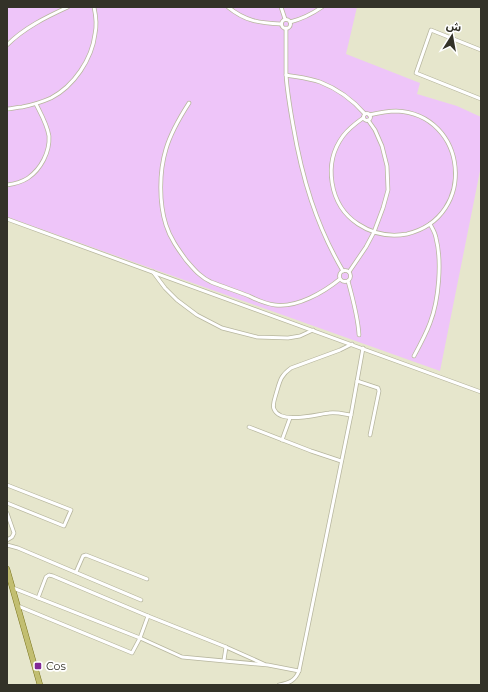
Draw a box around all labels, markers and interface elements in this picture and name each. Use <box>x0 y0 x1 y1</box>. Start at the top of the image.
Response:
north arrow <box>432 16 472 56</box>
text: ش <box>445 18 463 34</box>
place label: Cos <box>46 659 66 673</box>
marker: Cos <box>33 661 43 671</box>

